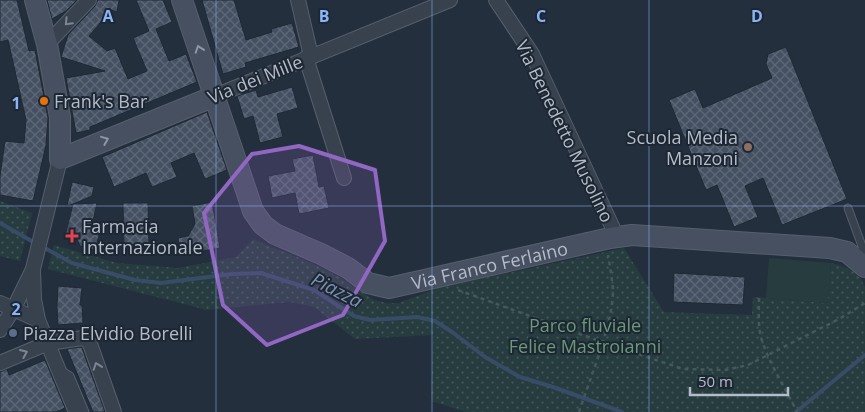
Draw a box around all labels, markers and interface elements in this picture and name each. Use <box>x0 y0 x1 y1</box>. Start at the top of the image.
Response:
text: A <box>102 5 114 27</box>
text: B <box>319 5 329 27</box>
text: C <box>536 5 546 27</box>
text: D <box>751 5 763 27</box>
one-way arrow <box>65 16 74 25</box>
street label: Via Benedetto Musolino <box>510 36 620 226</box>
one-way arrow <box>195 46 205 54</box>
street label: Via dei Mille <box>204 49 306 109</box>
place label: Frank's Bar <box>54 89 148 113</box>
text: 1 <box>11 92 21 114</box>
marker: Frank's Bar <box>38 95 50 107</box>
place label: Scuola Media Manzoni <box>627 125 738 170</box>
one-way arrow <box>100 136 109 146</box>
marker: Scuola Media Manzoni <box>742 141 754 153</box>
place label: Farmacia Internazionale <box>82 214 203 259</box>
marker: Farmacia Internazionale <box>66 230 78 242</box>
street label: Via Franco Ferlaino <box>409 236 570 295</box>
water label: Piazza <box>307 266 367 314</box>
text: 2 <box>11 298 21 320</box>
park label: Parco fluviale Felice Mastroianni <box>509 313 661 358</box>
place label: Piazza Elvidio Borelli <box>23 321 193 345</box>
marker: Piazza Elvidio Borelli <box>7 327 19 339</box>
one-way arrow <box>19 349 28 360</box>
one-way arrow <box>93 362 103 371</box>
scale bar <box>690 364 788 396</box>
text: 50 m <box>698 371 733 391</box>

